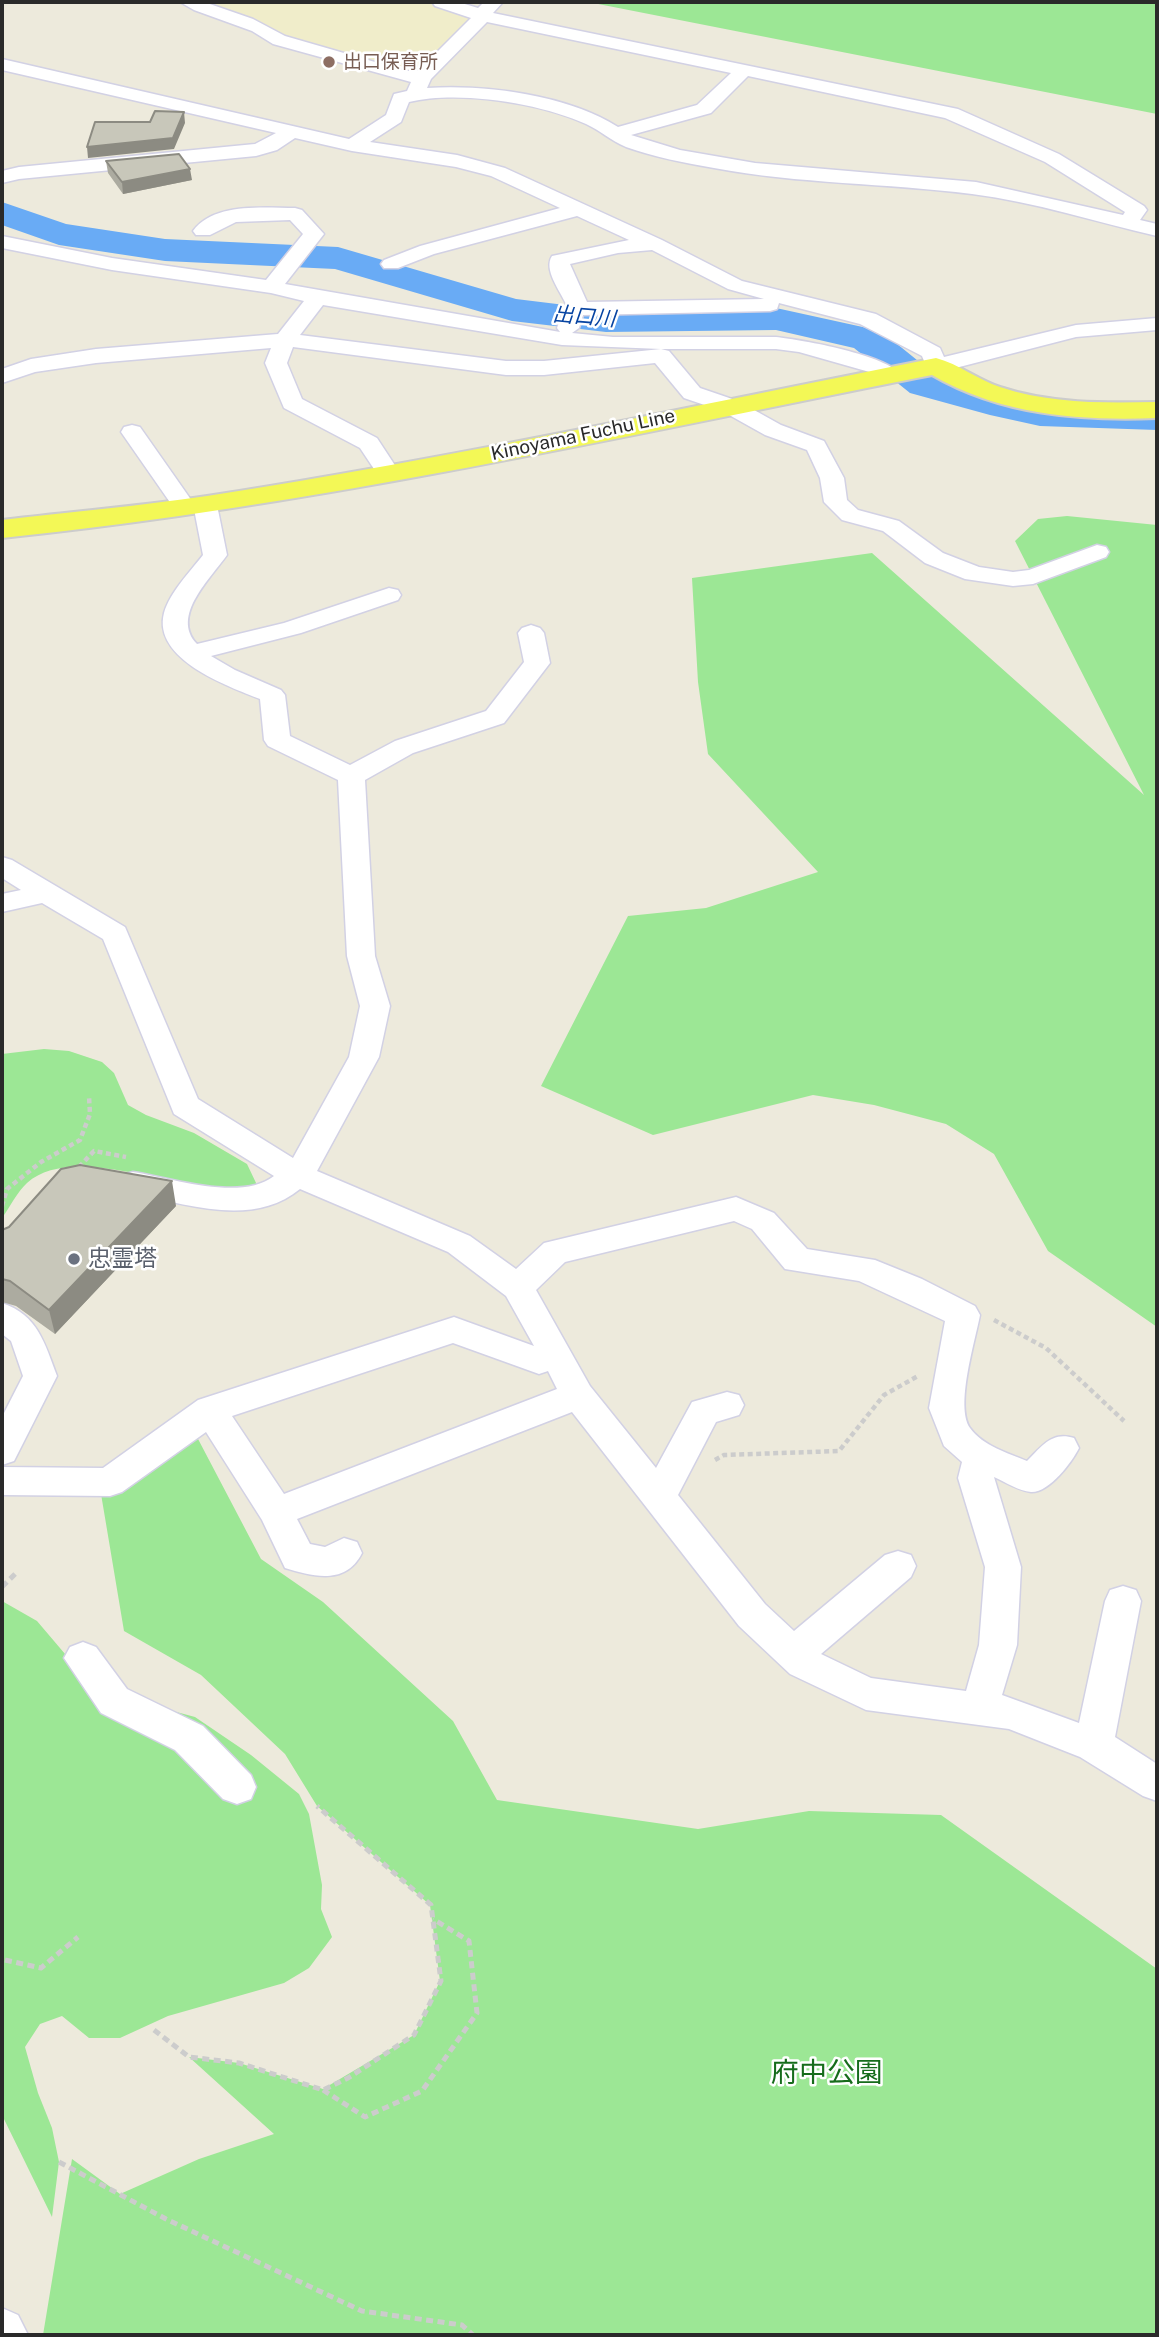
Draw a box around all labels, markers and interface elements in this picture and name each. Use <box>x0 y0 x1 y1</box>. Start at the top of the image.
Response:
place label: 出口保育所 <box>343 51 438 73</box>
marker: 出口保育所 <box>321 54 337 70</box>
water label: 出口川 <box>552 302 616 332</box>
street label: Kinoyama Fuchu Line <box>489 404 677 466</box>
place label: 忠霊塔 <box>88 1245 157 1273</box>
marker: 忠霊塔 <box>66 1251 82 1267</box>
park label: 府中公園 <box>771 2056 883 2090</box>

